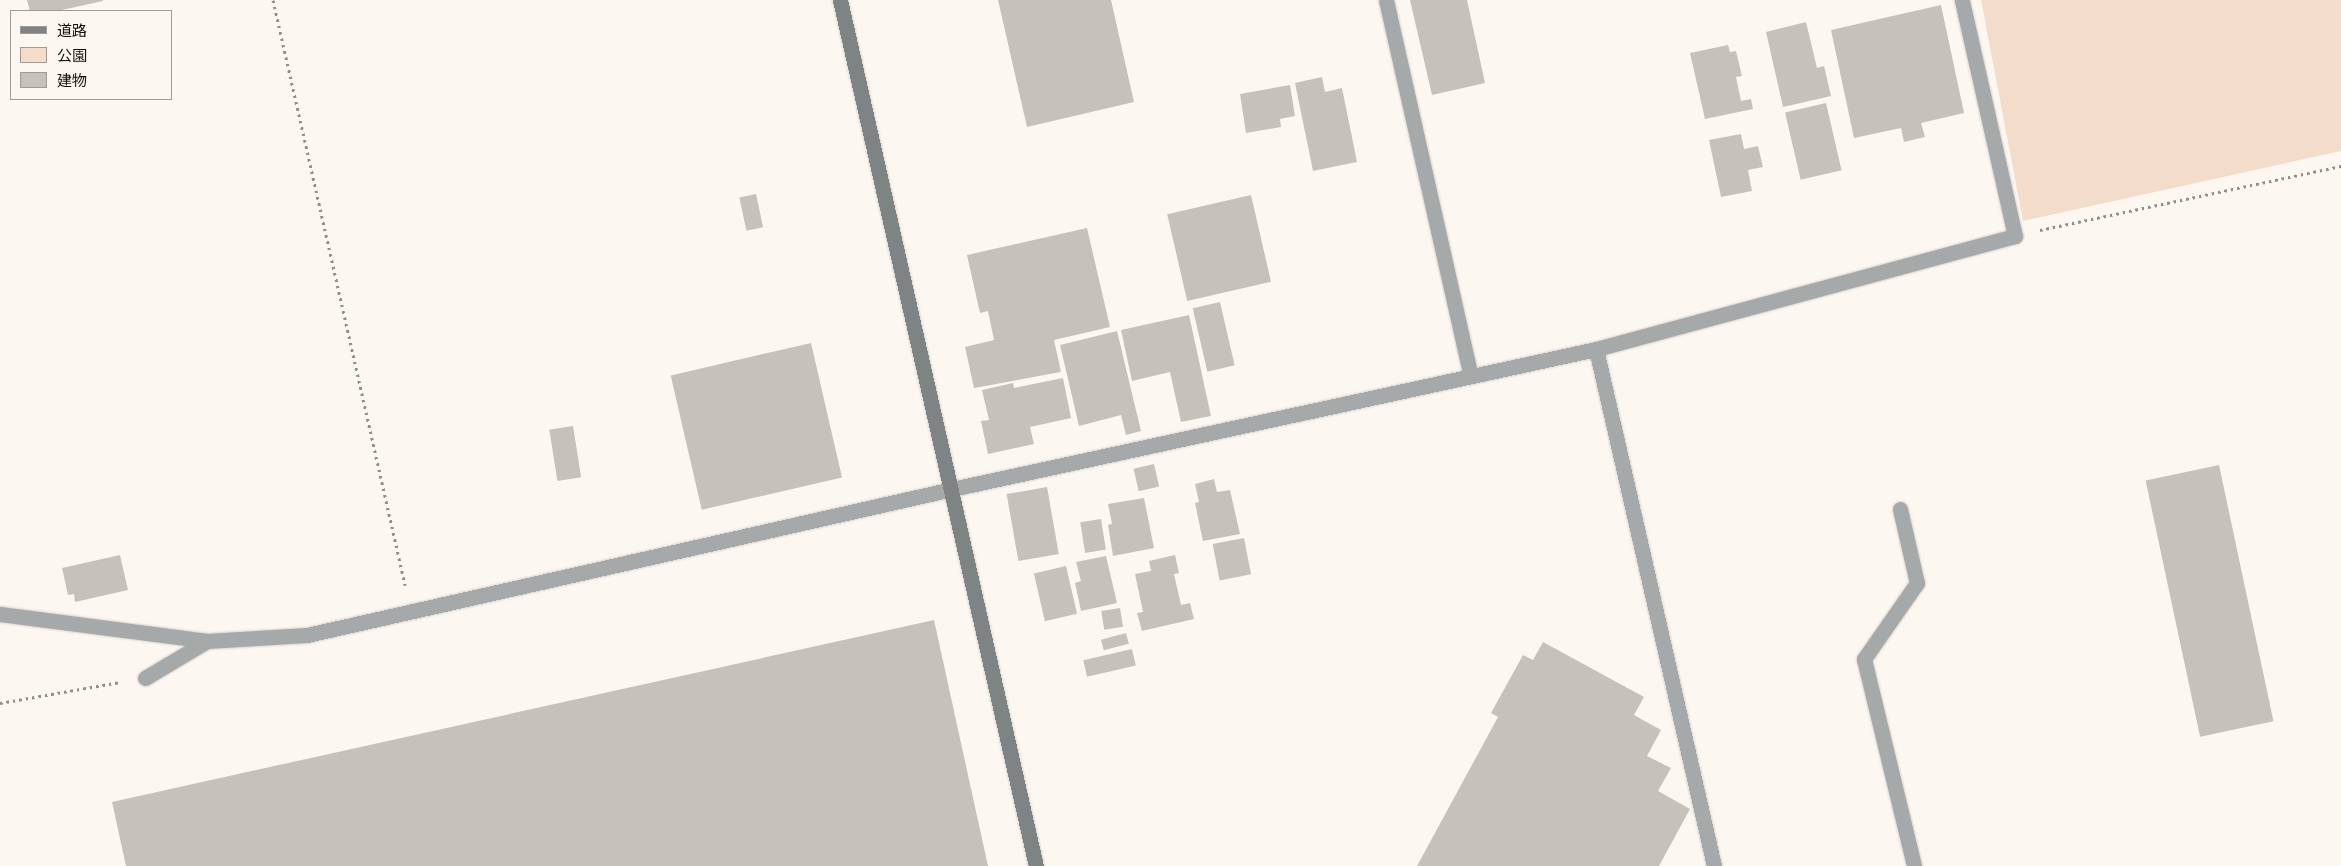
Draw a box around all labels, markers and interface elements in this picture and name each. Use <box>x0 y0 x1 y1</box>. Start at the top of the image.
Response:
legend <box>10 10 172 100</box>
text: 道路 <box>57 22 87 40</box>
text: 公園 <box>57 47 87 65</box>
text: 建物 <box>57 72 87 90</box>

